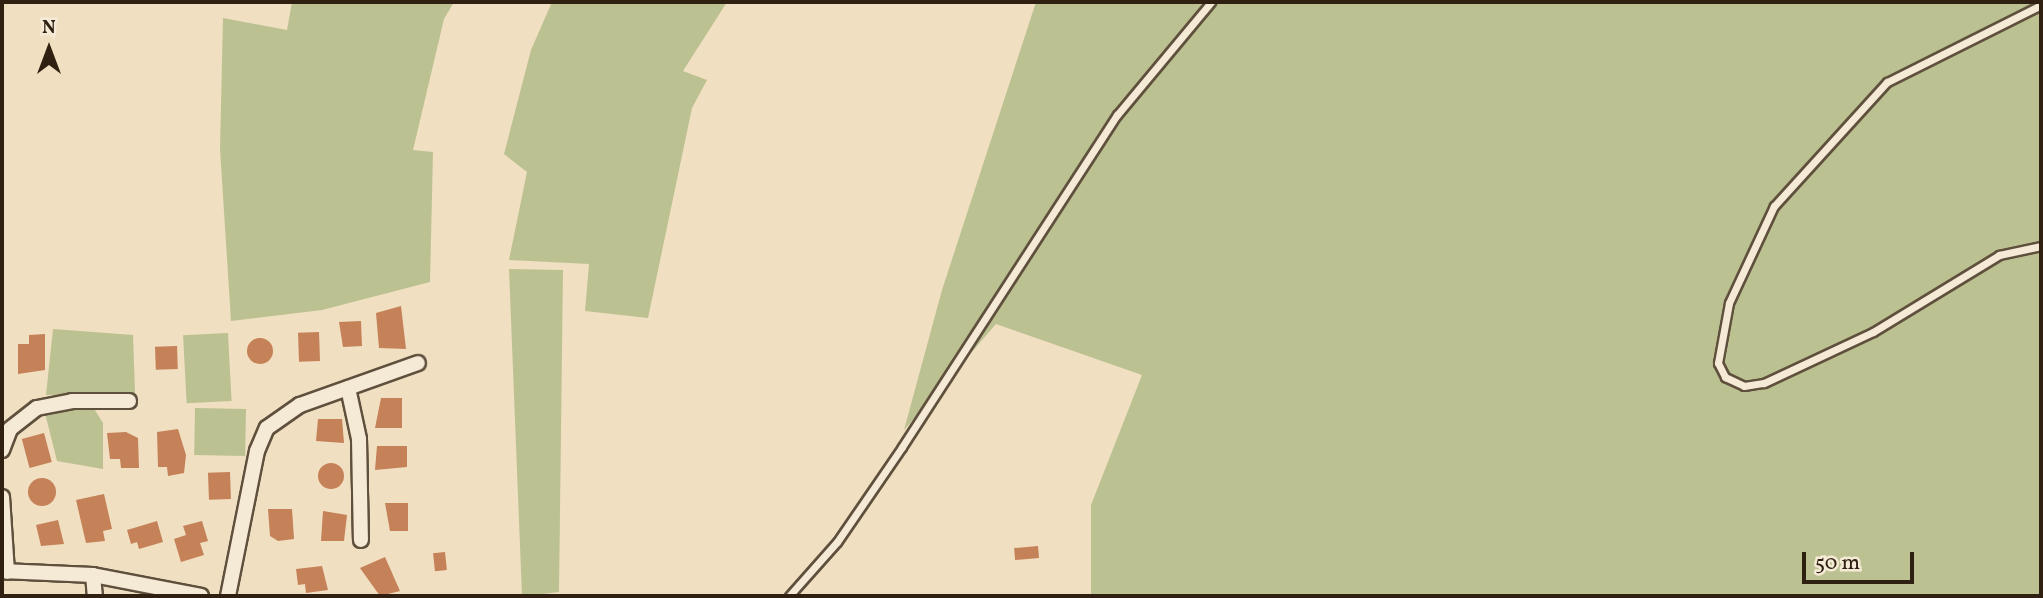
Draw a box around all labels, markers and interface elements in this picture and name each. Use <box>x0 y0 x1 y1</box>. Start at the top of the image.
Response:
north arrow <box>14 14 84 84</box>
text: N <box>42 15 56 41</box>
scale bar <box>1805 538 1917 582</box>
text: 50 m <box>1815 549 1860 578</box>

